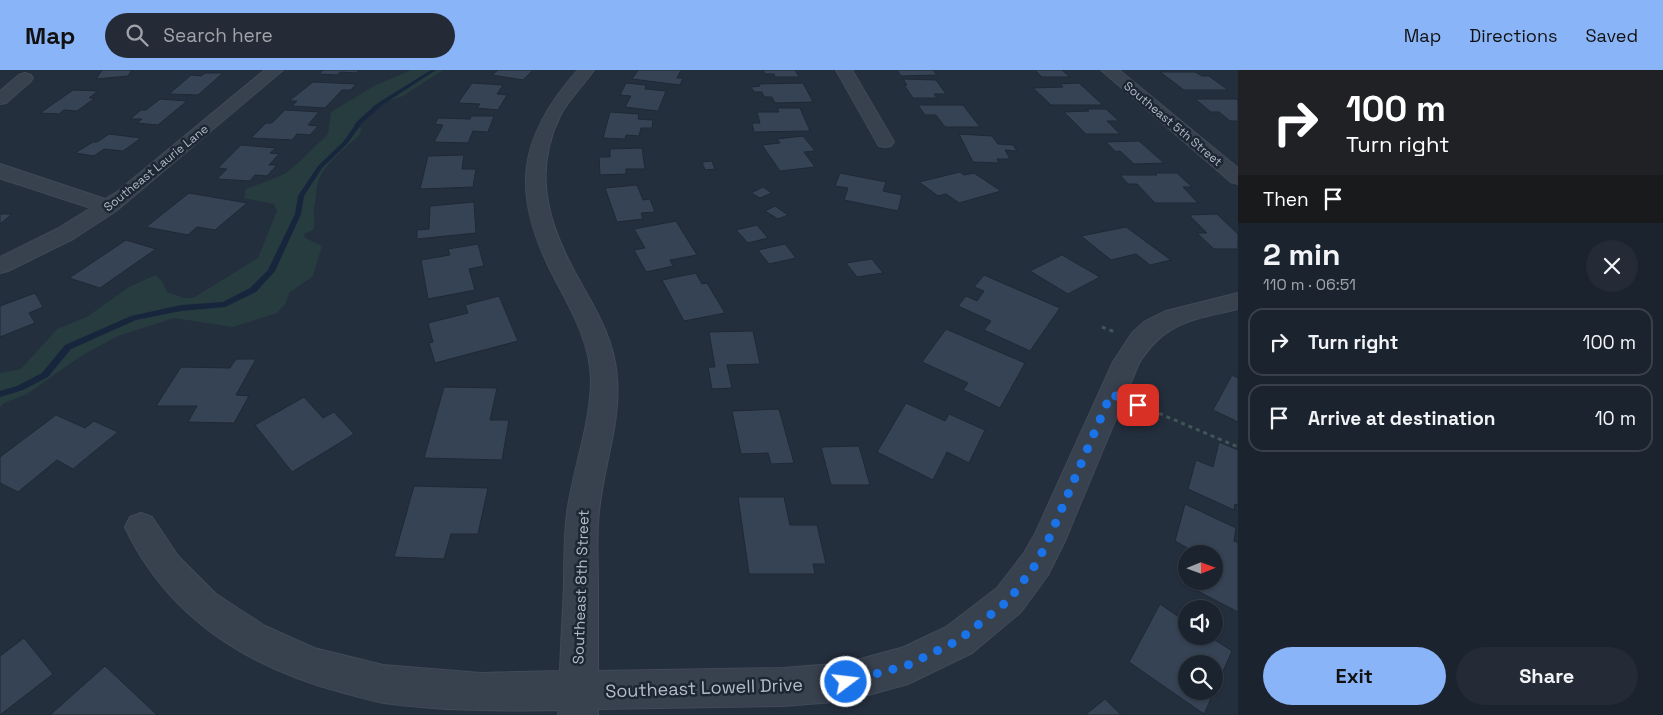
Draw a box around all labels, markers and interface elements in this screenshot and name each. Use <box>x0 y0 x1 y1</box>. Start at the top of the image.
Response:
search box <box>105 13 455 58</box>
text: Map <box>25 20 75 51</box>
icon: search <box>123 21 151 49</box>
text: Search here <box>163 23 273 48</box>
text: Map <box>1404 24 1441 47</box>
text: Directions <box>1469 24 1558 47</box>
text: Saved <box>1586 24 1638 47</box>
street label: Southeast 5th Street <box>1121 78 1225 170</box>
text: 100 m <box>1346 87 1446 131</box>
icon: right <box>1263 90 1328 155</box>
street label: Southeast Laurie Lane <box>100 121 212 215</box>
text: Turn right <box>1346 130 1449 158</box>
icon: arrive <box>1319 185 1347 213</box>
text: Then <box>1263 187 1309 212</box>
text: 2 min <box>1263 235 1341 274</box>
button: close <box>1586 240 1638 292</box>
text: 110 m · 06:51 <box>1263 274 1356 295</box>
icon: right <box>1265 328 1293 356</box>
text: Turn right <box>1308 330 1398 355</box>
text: 100 m <box>1582 330 1636 355</box>
pin <box>1117 384 1159 426</box>
icon: arrive <box>1124 391 1152 419</box>
icon: arrive <box>1265 404 1293 432</box>
text: Arrive at destination <box>1308 406 1496 431</box>
text: 10 m <box>1595 406 1636 431</box>
street label: Southeast 8th Street <box>568 509 593 665</box>
north arrow <box>1178 545 1222 590</box>
map controls <box>1178 545 1223 700</box>
button: sound <box>1178 600 1223 645</box>
button: Exit <box>1263 647 1446 705</box>
button: Share <box>1456 647 1638 705</box>
position arrow <box>819 655 871 707</box>
button: search <box>1178 655 1223 700</box>
street label: Southeast Lowell Drive <box>605 673 803 702</box>

